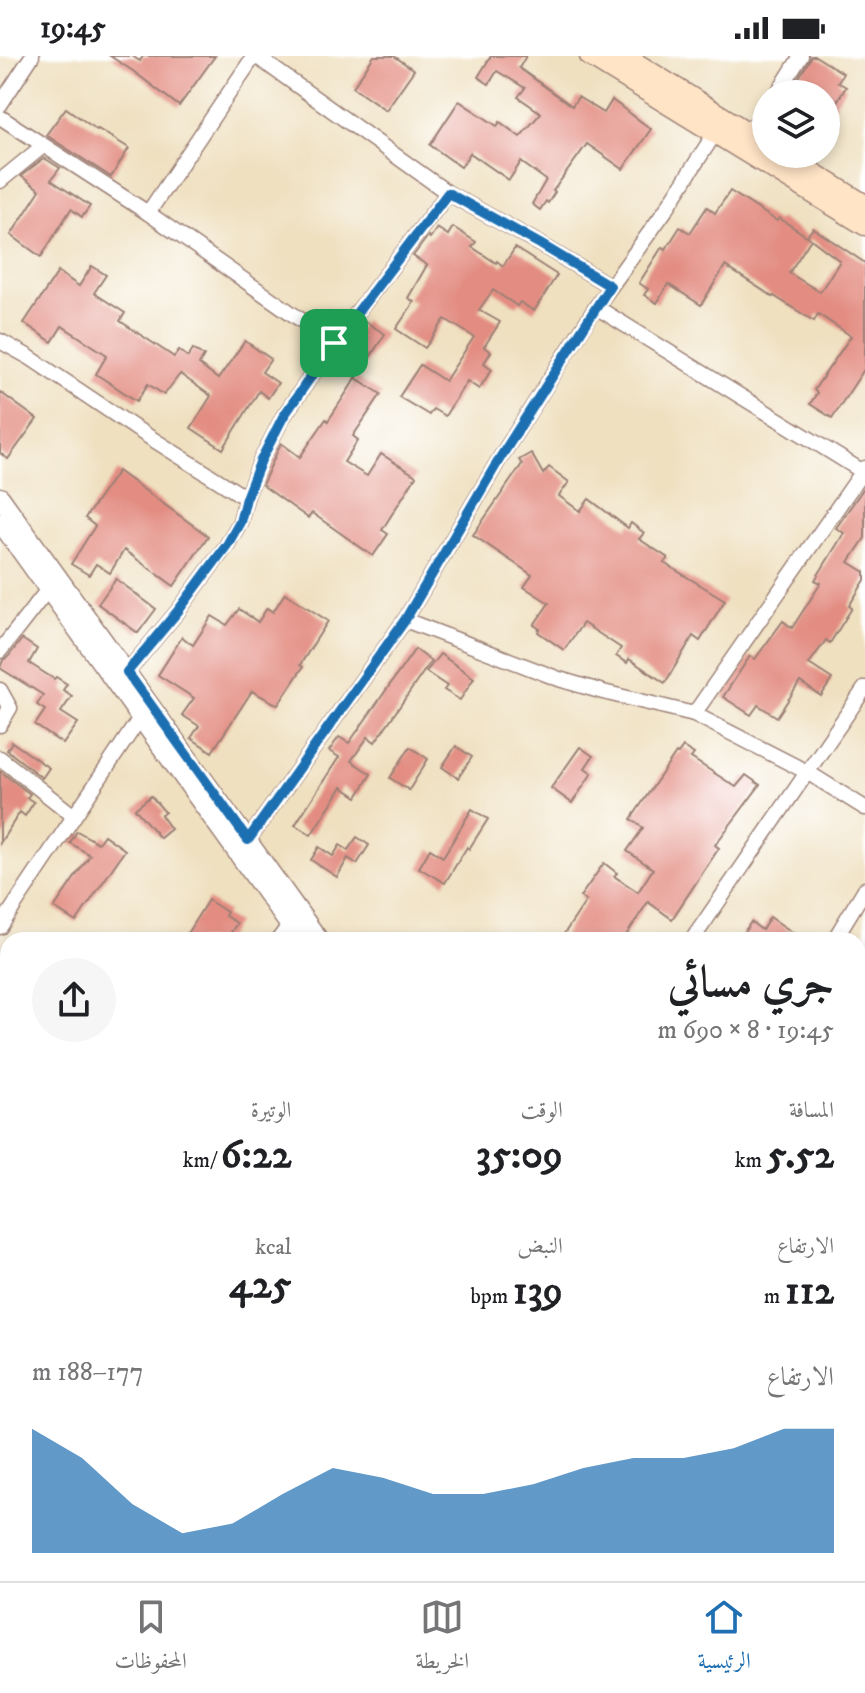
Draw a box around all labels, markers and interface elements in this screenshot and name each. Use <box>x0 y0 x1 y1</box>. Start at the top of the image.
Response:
text: 19:45 <box>40 10 106 47</box>
map controls <box>752 80 840 168</box>
button: layers <box>752 80 840 168</box>
pin <box>300 309 368 377</box>
icon: arrive <box>312 321 356 365</box>
text: جري مسائي <box>668 956 834 1011</box>
button: share <box>32 958 116 1042</box>
text: 19:45 · 8 × 690 m <box>657 1014 834 1047</box>
text: الوتيرة <box>251 1097 291 1124</box>
text: الوقت <box>521 1097 563 1124</box>
text: المسافة <box>789 1097 834 1124</box>
text: 6:22 <box>221 1131 291 1181</box>
text: 35:09 <box>476 1131 563 1181</box>
text: 5.52 <box>767 1131 834 1181</box>
text: /km <box>183 1147 221 1174</box>
text: km <box>735 1147 767 1174</box>
text: النبض <box>517 1233 563 1260</box>
text: الارتفاع <box>777 1233 834 1260</box>
text: kcal <box>255 1234 291 1261</box>
text: 425 <box>229 1261 291 1311</box>
text: 139 <box>513 1267 563 1317</box>
text: 112 <box>785 1267 834 1317</box>
text: bpm <box>470 1283 513 1310</box>
text: m <box>764 1283 785 1310</box>
text: 177–188 m <box>32 1356 143 1389</box>
text: الارتفاع <box>767 1361 834 1394</box>
tab: المحفوظات <box>114 1595 187 1682</box>
tab: الخريطة <box>416 1595 469 1682</box>
tab: الرئيسية <box>698 1595 751 1682</box>

